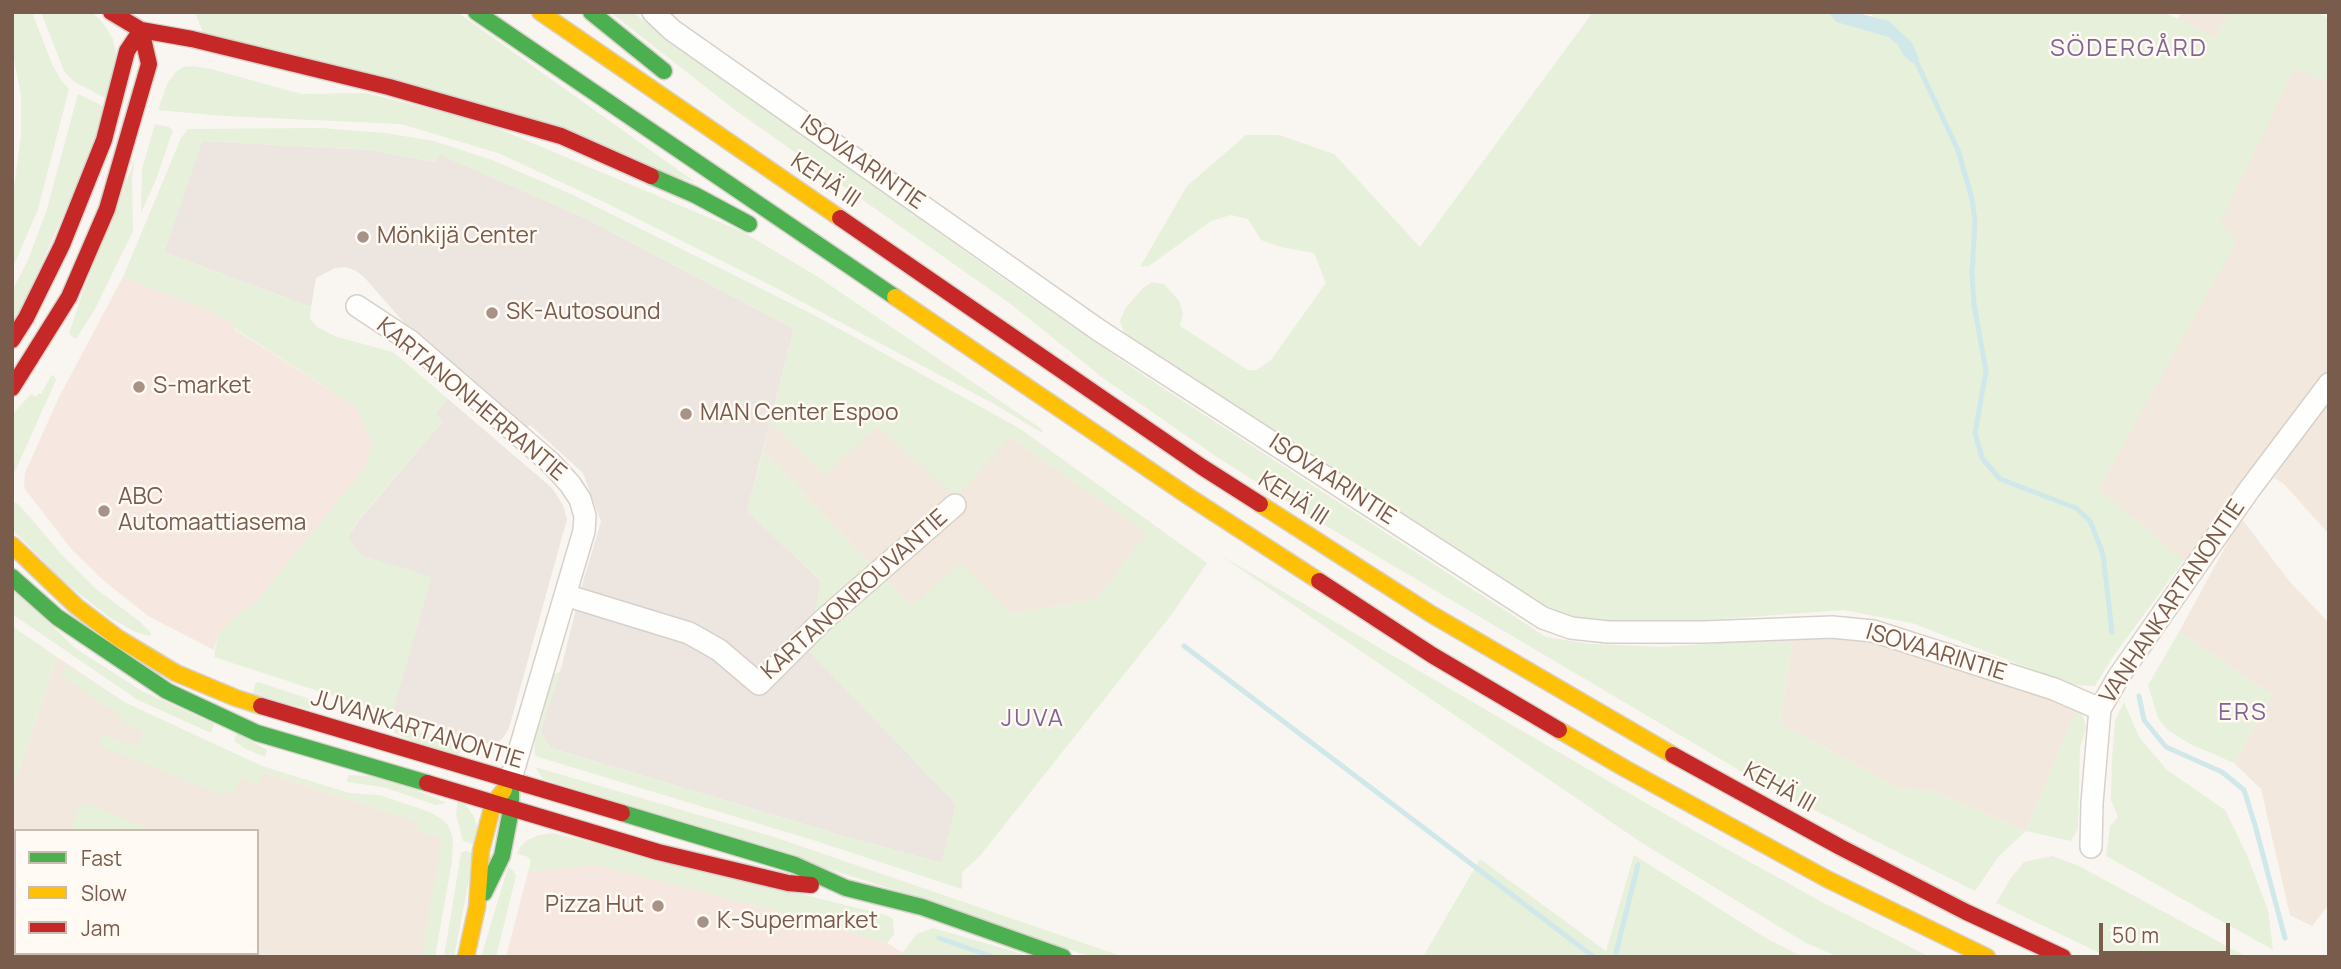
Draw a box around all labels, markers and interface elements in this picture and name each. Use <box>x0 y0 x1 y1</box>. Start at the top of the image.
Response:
district label: SÖDERGÅRD <box>2051 35 2207 63</box>
street label: ISOVAARINTIE <box>794 110 930 216</box>
street label: KEHÄ III <box>785 148 865 214</box>
place label: Mönkijä Center <box>377 223 537 251</box>
marker: Mönkijä Center <box>355 229 371 245</box>
place label: SK-Autosound <box>506 299 661 327</box>
marker: SK-Autosound <box>484 305 500 321</box>
street label: KARTANONHERRANTIE <box>371 313 571 487</box>
place label: S-market <box>153 373 251 401</box>
marker: S-market <box>131 379 147 395</box>
place label: MAN Center Espoo <box>700 400 899 428</box>
marker: MAN Center Espoo <box>678 406 694 422</box>
street label: ISOVAARINTIE <box>1263 429 1401 531</box>
street label: KEHÄ III <box>1253 466 1333 532</box>
place label: ABC Automaattiasema <box>118 484 306 538</box>
street label: VANHANKARTANONTIE <box>2095 495 2251 709</box>
marker: ABC Automaattiasema <box>96 503 112 519</box>
street label: KARTANONROUVANTIE <box>756 504 954 686</box>
street label: ISOVAARINTIE <box>1862 619 2010 687</box>
street label: JUVANKARTANONTIE <box>308 685 526 775</box>
district label: ERS <box>2219 699 2267 727</box>
district label: JUVA <box>1002 705 1064 733</box>
street label: KEHÄ III <box>1738 757 1820 819</box>
legend <box>14 829 259 955</box>
text: Fast <box>81 844 122 872</box>
text: Slow <box>81 879 127 907</box>
place label: Pizza Hut <box>545 892 644 920</box>
marker: Pizza Hut <box>650 898 666 914</box>
place label: K-Supermarket <box>717 908 878 936</box>
scale bar <box>2103 909 2234 953</box>
text: Jam <box>81 914 120 942</box>
marker: K-Supermarket <box>695 914 711 930</box>
text: 50 m <box>2112 921 2159 949</box>

